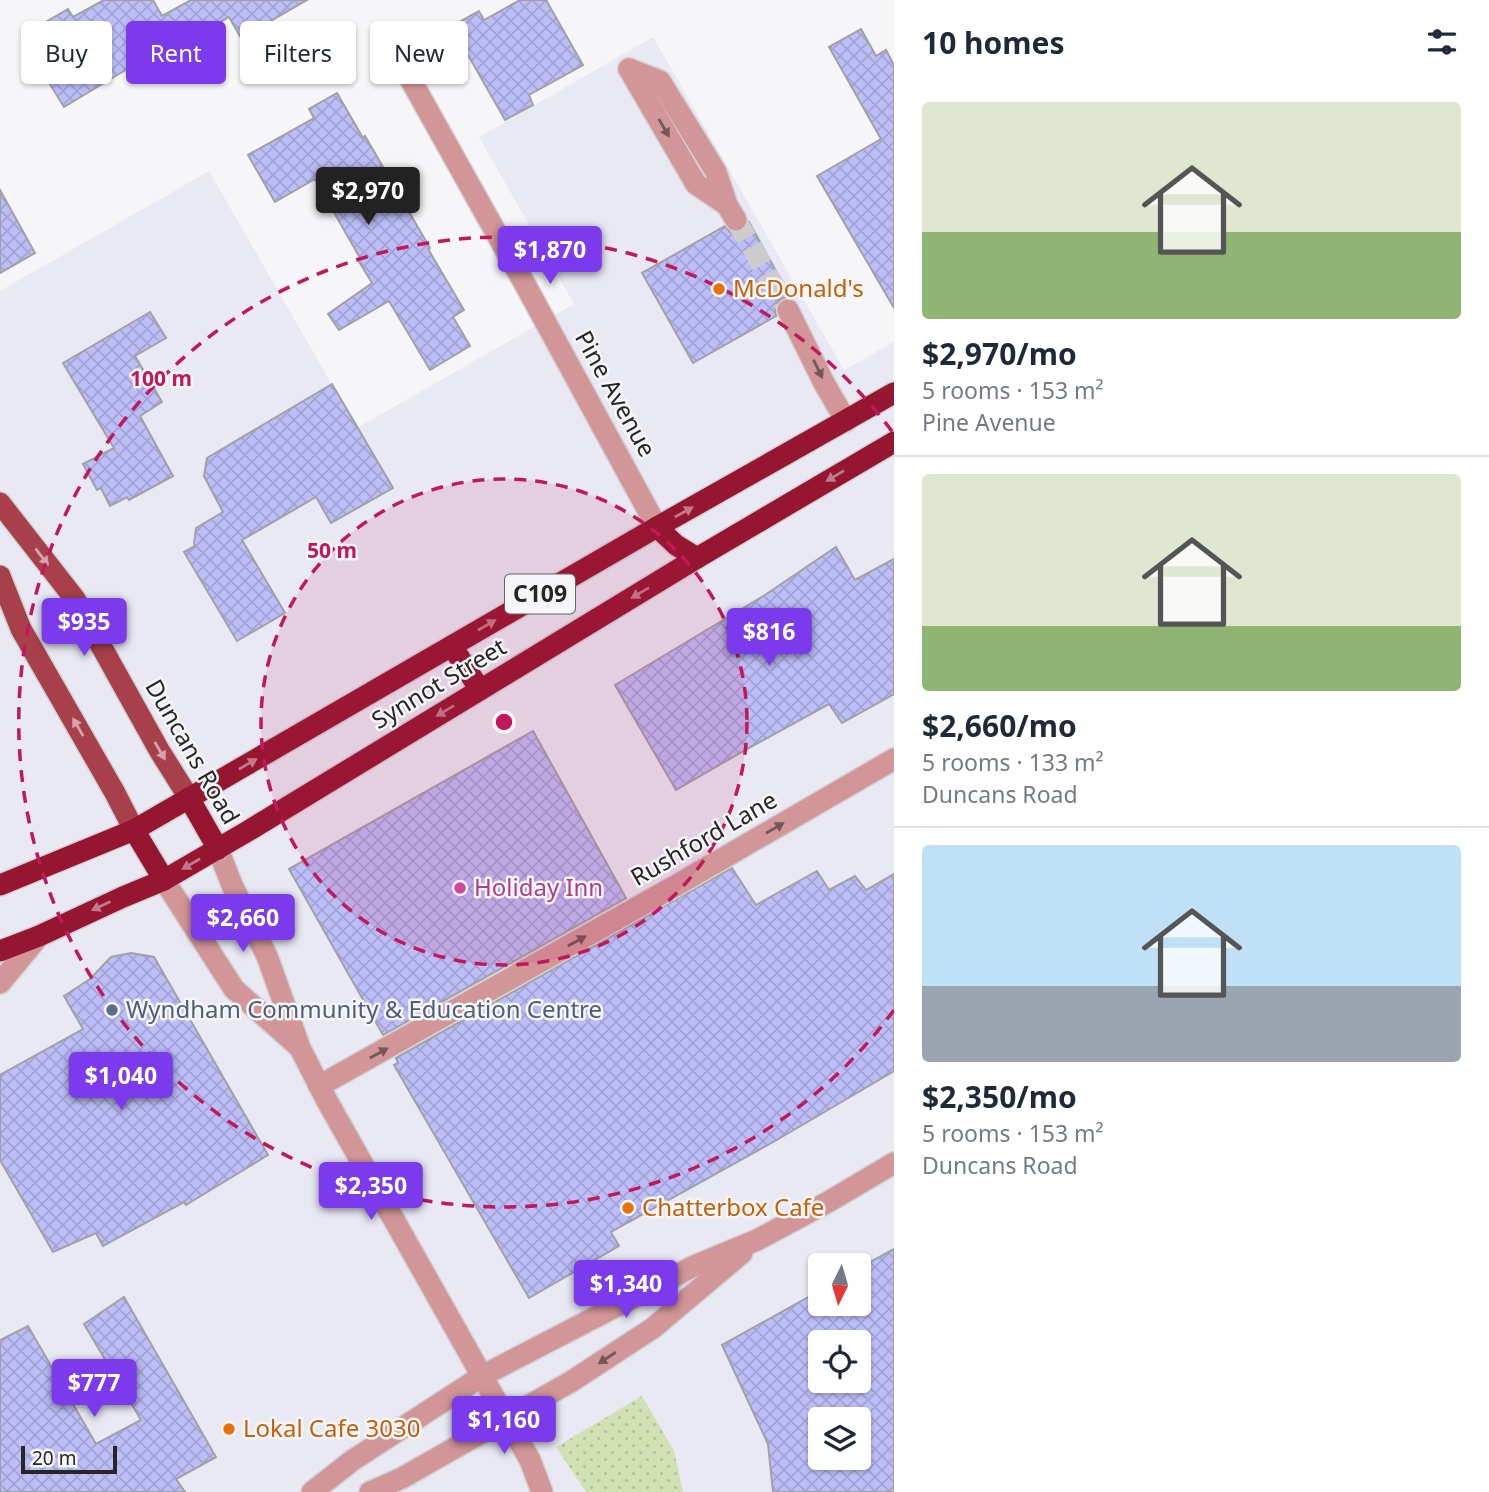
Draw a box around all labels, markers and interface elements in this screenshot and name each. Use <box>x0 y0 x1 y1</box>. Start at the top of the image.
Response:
chip: Buy <box>21 21 112 84</box>
chip: Rent <box>126 21 226 84</box>
chip: Filters <box>240 21 356 84</box>
chip: New <box>370 21 468 84</box>
text: 10 homes <box>922 22 1065 63</box>
icon: filters <box>1423 23 1461 61</box>
one-way arrow <box>658 119 670 138</box>
icon: home <box>1129 147 1255 273</box>
pin: $2,970 <box>311 168 425 227</box>
text: $2,970 <box>332 174 404 206</box>
pin: $1,870 <box>493 226 607 286</box>
text: $1,870 <box>514 233 586 265</box>
place label: McDonald's <box>733 271 864 304</box>
marker: McDonald's <box>711 281 727 297</box>
street label: Pine Avenue <box>568 324 665 462</box>
text: $2,970/mo <box>922 333 1077 374</box>
one-way arrow <box>812 359 823 379</box>
text: 100 m <box>130 364 192 392</box>
text: 5 rooms · 153 m² <box>922 374 1104 406</box>
text: Pine Avenue <box>922 406 1056 438</box>
one-way arrow <box>826 470 845 483</box>
one-way arrow <box>674 506 694 518</box>
icon: home <box>1129 519 1255 645</box>
text: 50 m <box>307 536 357 564</box>
one-way arrow <box>34 548 49 565</box>
road number: C109 <box>505 574 575 614</box>
one-way arrow <box>630 587 649 599</box>
pin: $935 <box>43 598 125 658</box>
text: $935 <box>58 605 110 637</box>
pin: $816 <box>728 608 810 668</box>
text: $816 <box>743 615 795 647</box>
one-way arrow <box>477 619 496 632</box>
street label: Synnot Street <box>365 629 512 736</box>
street label: Duncans Road <box>138 673 248 830</box>
one-way arrow <box>436 705 455 717</box>
text: $2,660/mo <box>922 705 1077 746</box>
centre of rings <box>492 710 516 734</box>
one-way arrow <box>72 718 84 737</box>
one-way arrow <box>154 741 166 760</box>
text: 5 rooms · 133 m² <box>922 746 1104 778</box>
one-way arrow <box>238 758 257 770</box>
text: Duncans Road <box>922 778 1078 810</box>
street label: Rushford Lane <box>624 782 782 893</box>
one-way arrow <box>765 822 784 834</box>
one-way arrow <box>181 858 200 870</box>
place label: Holiday Inn <box>474 870 603 903</box>
marker: Holiday Inn <box>452 880 468 896</box>
icon: home <box>1129 890 1255 1016</box>
pin: $2,660 <box>186 894 300 954</box>
one-way arrow <box>91 901 111 912</box>
text: $2,660 <box>207 901 279 933</box>
one-way arrow <box>568 935 587 947</box>
place label: Wyndham Community & Education Centre <box>126 992 602 1025</box>
marker: Wyndham Community & Education Centre <box>104 1002 120 1018</box>
one-way arrow <box>369 1047 389 1059</box>
pin: $1,040 <box>64 1052 178 1112</box>
text: $1,040 <box>85 1059 157 1091</box>
text: $2,350/mo <box>922 1076 1077 1117</box>
text: 5 rooms · 153 m² <box>922 1117 1104 1149</box>
text: Duncans Road <box>922 1149 1078 1181</box>
pin: $2,350 <box>314 1162 428 1222</box>
text: $2,350 <box>335 1169 407 1201</box>
place label: Chatterbox Cafe <box>642 1190 824 1223</box>
marker: Chatterbox Cafe <box>620 1200 636 1216</box>
north arrow <box>808 1253 872 1316</box>
map controls <box>808 1253 871 1470</box>
pin: $1,340 <box>569 1260 683 1320</box>
text: $1,340 <box>590 1267 662 1299</box>
button: locate <box>808 1330 871 1393</box>
one-way arrow <box>598 1351 617 1364</box>
pin: $777 <box>53 1360 135 1419</box>
text: $777 <box>68 1366 120 1398</box>
pin: $1,160 <box>447 1396 561 1456</box>
text: $1,160 <box>468 1403 540 1435</box>
button: layers <box>808 1407 871 1470</box>
place label: Lokal Cafe 3030 <box>243 1411 420 1444</box>
marker: Lokal Cafe 3030 <box>221 1421 237 1437</box>
scale bar <box>21 1443 117 1475</box>
text: 20 m <box>32 1445 76 1471</box>

